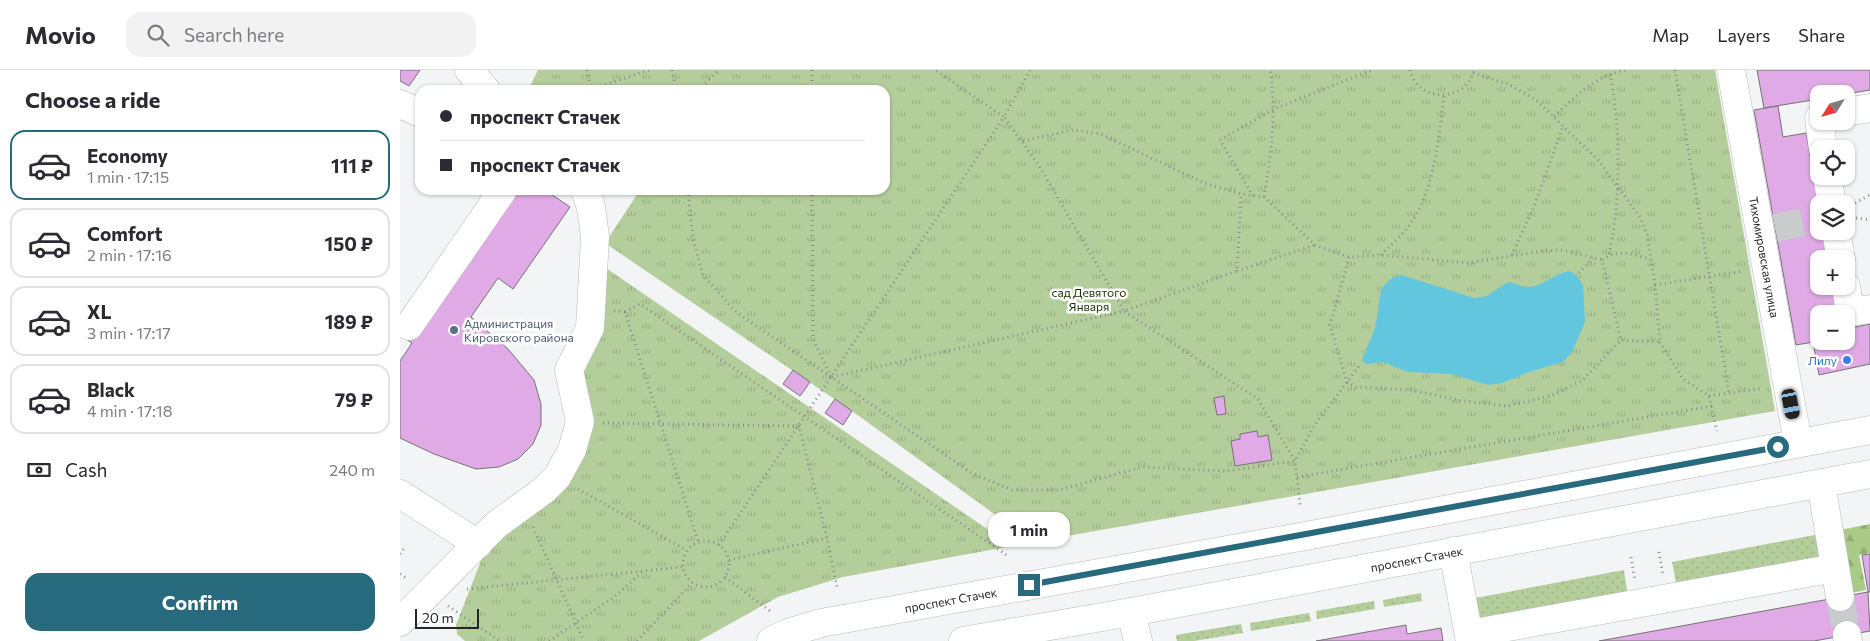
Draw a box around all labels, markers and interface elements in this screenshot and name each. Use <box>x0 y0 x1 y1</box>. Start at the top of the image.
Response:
search box <box>126 12 476 57</box>
text: Movio <box>25 20 96 49</box>
icon: search <box>144 21 172 49</box>
text: Search here <box>184 23 284 46</box>
text: Map <box>1652 24 1689 46</box>
text: Layers <box>1717 24 1770 46</box>
text: Share <box>1798 24 1845 46</box>
north arrow <box>1810 85 1855 130</box>
map controls <box>1810 85 1855 350</box>
text: Choose a ride <box>25 86 160 113</box>
text: проспект Стачек <box>470 105 621 128</box>
button: locate <box>1810 140 1855 185</box>
icon: car <box>27 143 72 188</box>
text: Economy <box>87 144 168 167</box>
text: проспект Стачек <box>470 153 621 176</box>
text: 111 ₽ <box>331 154 373 177</box>
text: 1 min · 17:15 <box>87 167 169 186</box>
street label: Тихомировская улица <box>1747 195 1782 319</box>
button: layers <box>1810 195 1855 240</box>
icon: car <box>27 221 72 266</box>
text: Comfort <box>87 222 163 245</box>
text: 150 ₽ <box>325 232 373 255</box>
text: 2 min · 17:16 <box>87 245 172 264</box>
button: + <box>1810 250 1855 295</box>
park label: сад Девятого Января <box>1052 285 1126 313</box>
icon: car <box>27 299 72 344</box>
text: XL <box>87 300 112 323</box>
button: − <box>1810 305 1855 350</box>
text: 189 ₽ <box>325 310 373 333</box>
place label: Администрация Кировского района <box>464 316 574 344</box>
text: 3 min · 17:17 <box>87 323 171 342</box>
marker: Администрация Кировского района <box>448 324 460 336</box>
place label: Лилу <box>1808 353 1837 367</box>
marker: Лилу <box>1841 354 1853 366</box>
icon: car <box>27 377 72 422</box>
text: Black <box>87 378 135 401</box>
text: 79 ₽ <box>335 388 373 411</box>
car <box>1780 388 1801 420</box>
text: 4 min · 17:18 <box>87 401 172 420</box>
route start <box>1767 436 1789 458</box>
icon: cash <box>25 456 53 484</box>
text: Cash <box>65 458 107 481</box>
text: 240 m <box>329 460 375 479</box>
callout: 1 min <box>988 512 1070 548</box>
text: 1 min <box>1010 520 1048 539</box>
street label: проспект Стачек <box>1369 543 1464 574</box>
button: Confirm <box>25 573 375 631</box>
route end <box>1018 574 1040 596</box>
street label: проспект Стачек <box>903 584 999 615</box>
scale bar <box>415 606 479 629</box>
text: 20 m <box>422 609 454 626</box>

